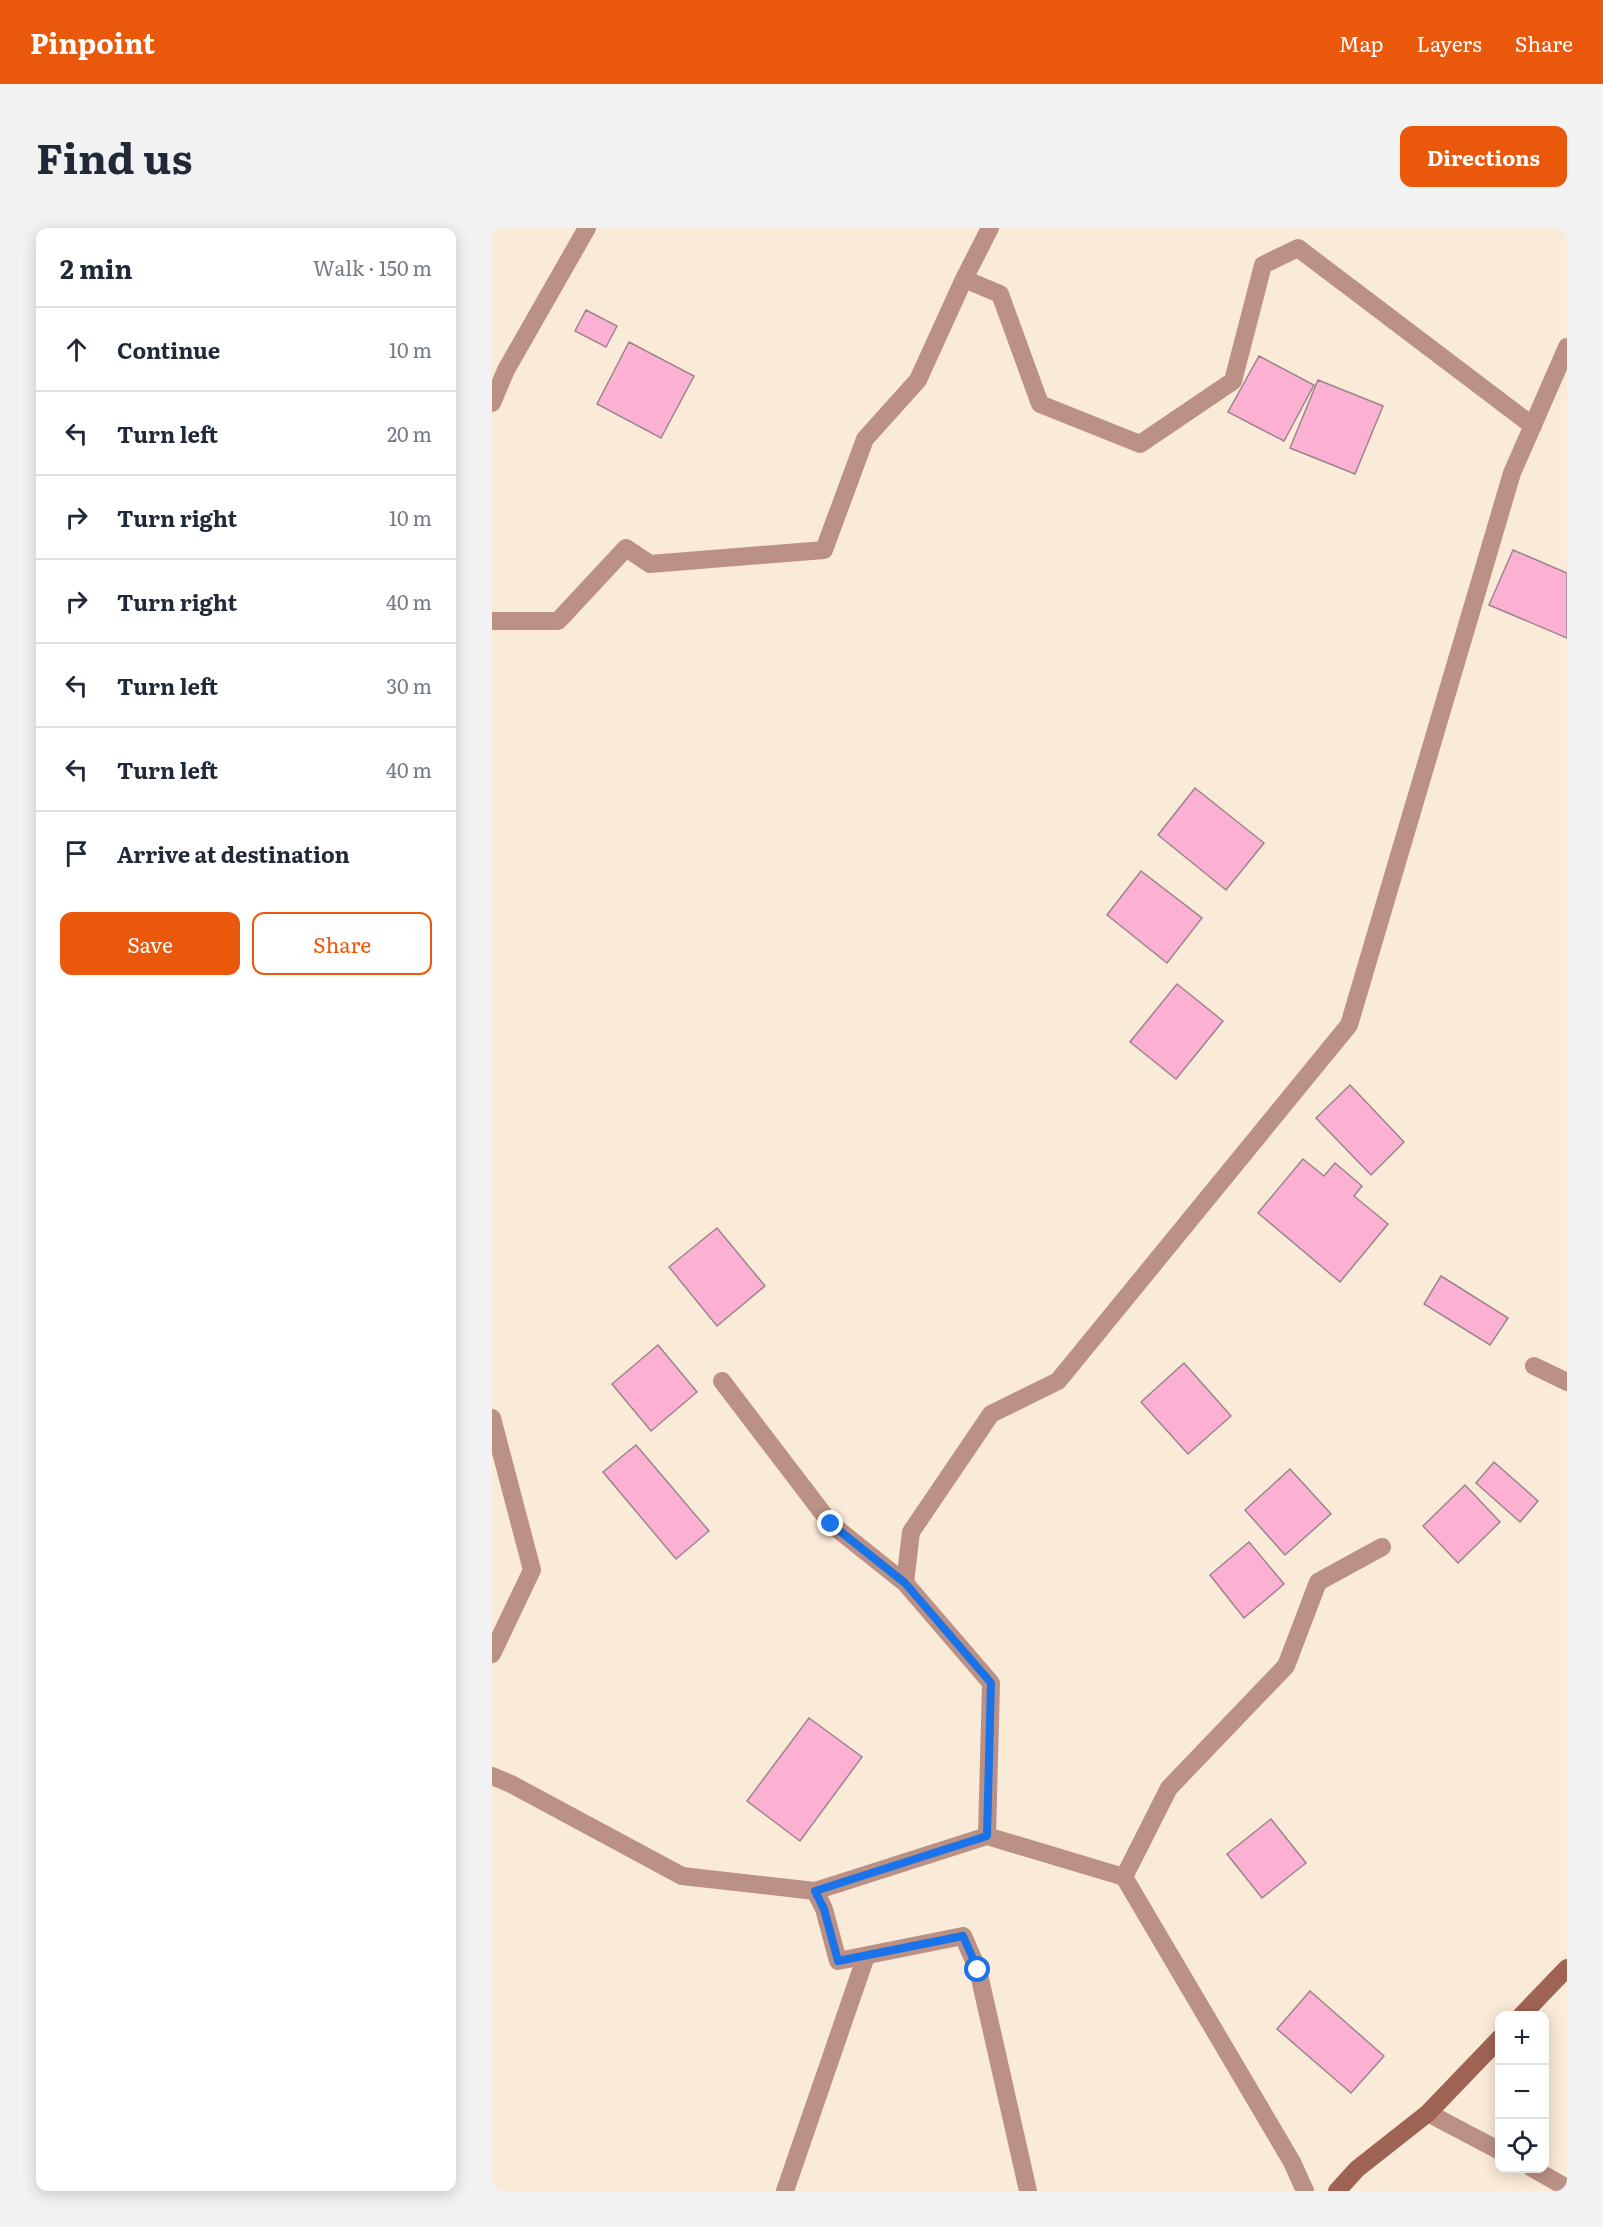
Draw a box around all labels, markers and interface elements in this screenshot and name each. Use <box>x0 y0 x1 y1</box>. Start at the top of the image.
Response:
text: Pinpoint <box>30 21 155 63</box>
text: Map <box>1339 27 1384 58</box>
text: Layers <box>1417 27 1482 58</box>
text: Share <box>1515 27 1573 58</box>
text: Find us <box>36 125 193 187</box>
button: Directions <box>1400 126 1567 187</box>
text: 2 min <box>60 248 133 287</box>
text: Walk · 150 m <box>313 252 432 282</box>
icon: ahead <box>60 333 93 366</box>
text: Continue <box>117 333 220 366</box>
text: 10 m <box>389 334 432 364</box>
icon: left <box>60 417 93 450</box>
text: Turn left <box>117 417 218 450</box>
text: 20 m <box>387 418 432 448</box>
icon: right <box>60 501 93 534</box>
text: Turn right <box>117 501 237 534</box>
text: 10 m <box>389 502 432 532</box>
icon: right <box>60 585 93 618</box>
text: Turn right <box>117 585 237 618</box>
text: 40 m <box>386 586 432 616</box>
icon: left <box>60 669 93 702</box>
text: Turn left <box>117 669 218 702</box>
text: 30 m <box>386 670 432 700</box>
icon: left <box>60 753 93 786</box>
text: Turn left <box>117 753 218 786</box>
text: 40 m <box>386 754 432 784</box>
icon: arrive <box>60 837 93 870</box>
text: Arrive at destination <box>117 837 350 870</box>
button: Save <box>60 912 240 975</box>
button: Share <box>252 912 432 975</box>
route end <box>817 1510 843 1536</box>
route start <box>964 1956 990 1982</box>
map controls <box>1495 2011 1549 2173</box>
button: + <box>1495 2011 1549 2065</box>
button: − <box>1495 2065 1549 2119</box>
button: locate <box>1495 2119 1549 2173</box>

